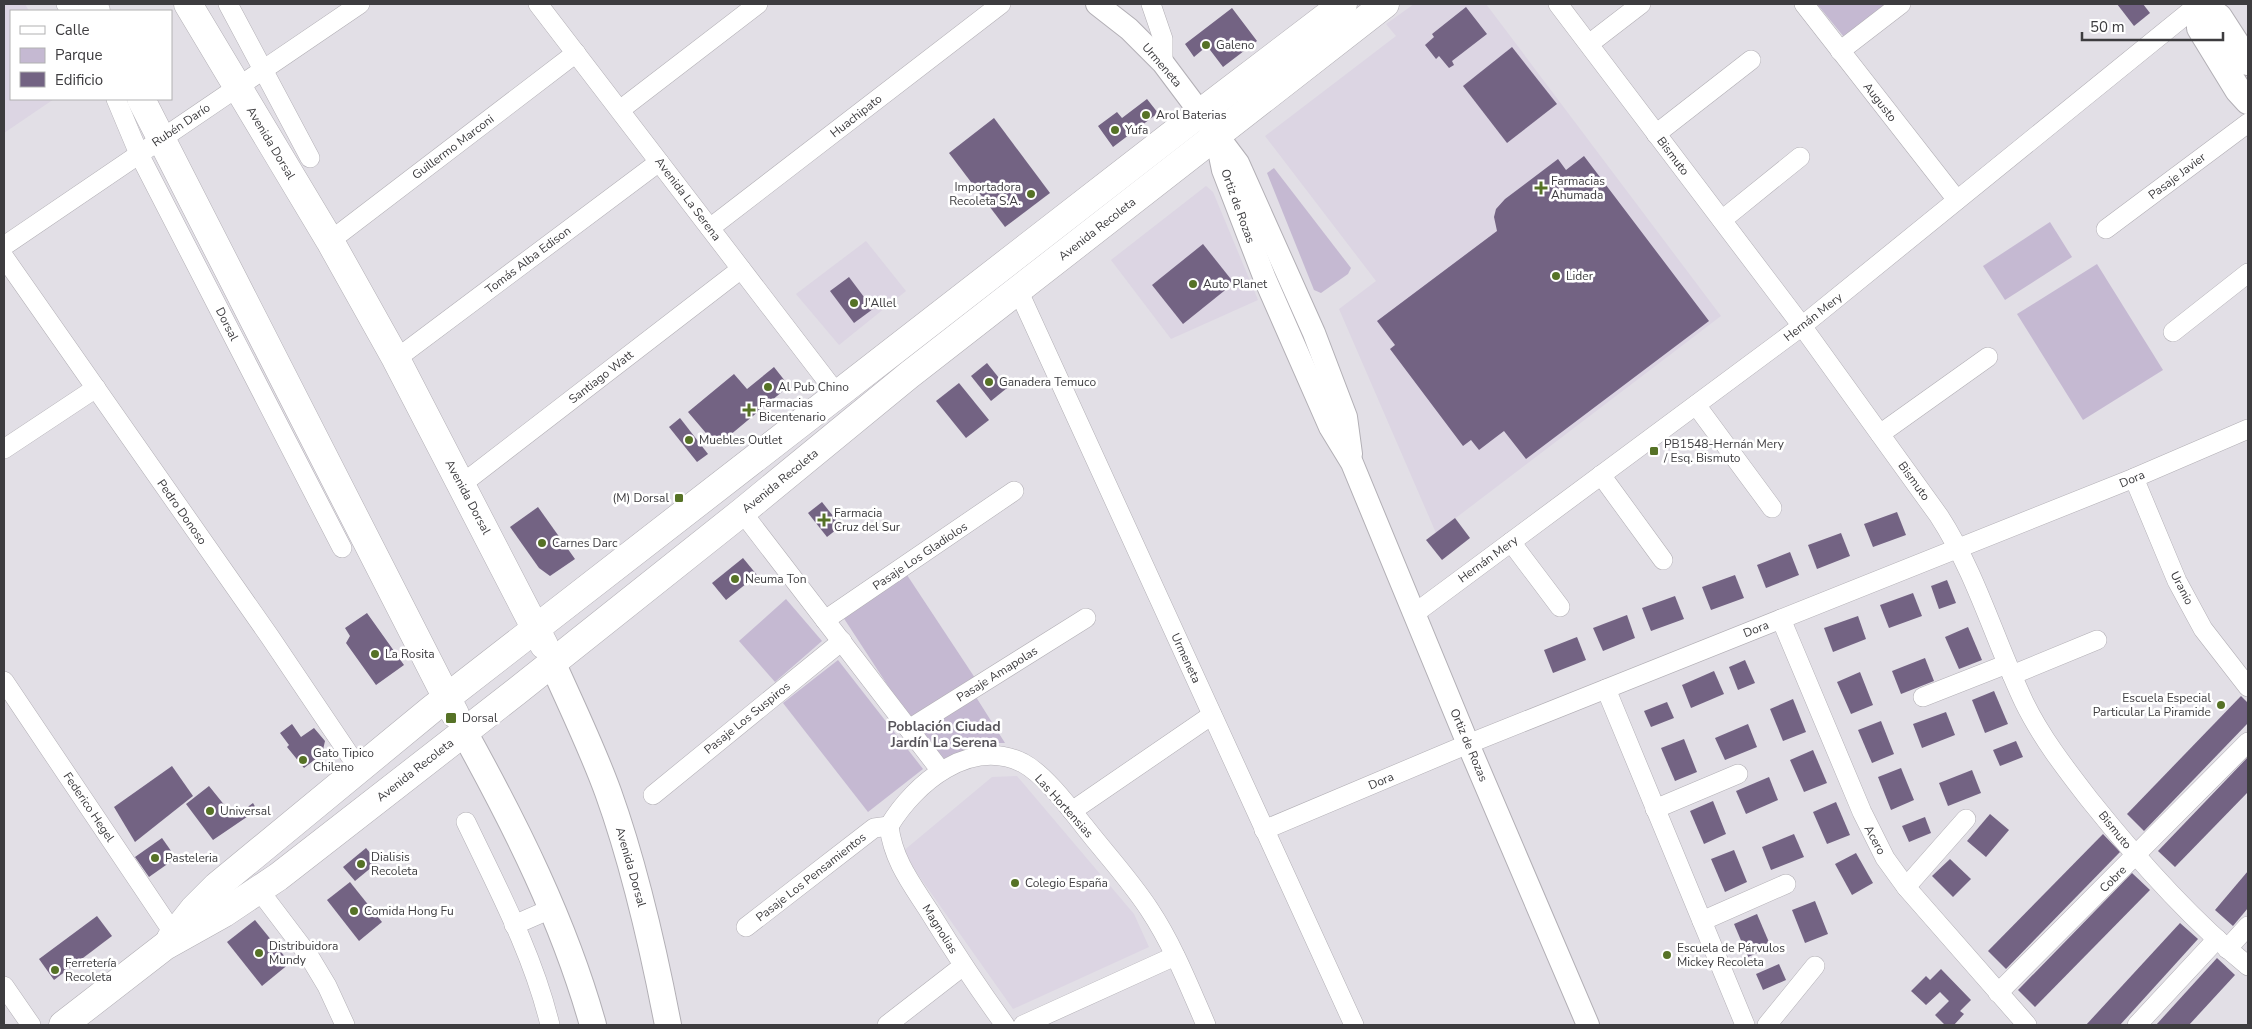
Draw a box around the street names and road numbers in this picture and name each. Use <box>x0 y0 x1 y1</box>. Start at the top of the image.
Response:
street label: Urmeneta <box>1138 40 1186 90</box>
street label: Augusto <box>1860 79 1901 125</box>
street label: Huachipato <box>827 91 885 141</box>
street label: Rubén Darío <box>149 99 214 150</box>
street label: Avenida Dorsal <box>243 104 299 183</box>
street label: Guillermo Marconi <box>409 111 497 183</box>
street label: Bismuto <box>1653 133 1693 179</box>
street label: Pasaje Javier <box>2145 149 2210 203</box>
street label: Avenida La Serena <box>651 154 725 244</box>
street label: Ortiz de Rozas <box>1217 167 1259 246</box>
street label: Avenida Recoleta <box>1055 194 1139 264</box>
street label: Tomás Alba Edison <box>482 223 574 297</box>
street label: Hernán Mery <box>1780 289 1846 345</box>
street label: Dorsal <box>212 305 242 344</box>
street label: Santiago Watt <box>565 346 637 407</box>
street label: Avenida Recoleta <box>739 445 821 517</box>
street label: Avenida Dorsal <box>442 457 495 538</box>
street label: Bismuto <box>1894 458 1934 504</box>
street label: Dora <box>2117 467 2147 491</box>
street label: Pedro Donoso <box>154 476 211 548</box>
street label: Pasaje Los Gladiolos <box>869 518 971 594</box>
street label: Hernán Mery <box>1455 531 1522 586</box>
street label: Uranio <box>2167 569 2197 608</box>
street label: Dora <box>1741 617 1771 641</box>
street label: Urmeneta <box>1167 630 1205 686</box>
street label: Pasaje Amapolas <box>953 643 1041 705</box>
street label: Pasaje Los Suspiros <box>701 678 794 758</box>
street label: Ortiz de Rozas <box>1446 706 1492 784</box>
street label: Avenida Recoleta <box>373 735 457 805</box>
street label: Federico Hegel <box>60 769 118 845</box>
street label: Dora <box>1366 769 1396 793</box>
street label: Las Hortensias <box>1031 771 1097 841</box>
street label: Bismuto <box>2095 808 2135 853</box>
street label: Acero <box>1861 822 1890 858</box>
street label: Avenida Dorsal <box>612 825 650 909</box>
street label: Pasaje Los Pensamientos <box>753 829 870 925</box>
street label: Cobre <box>2096 862 2130 896</box>
street label: Magnolias <box>918 901 962 957</box>

